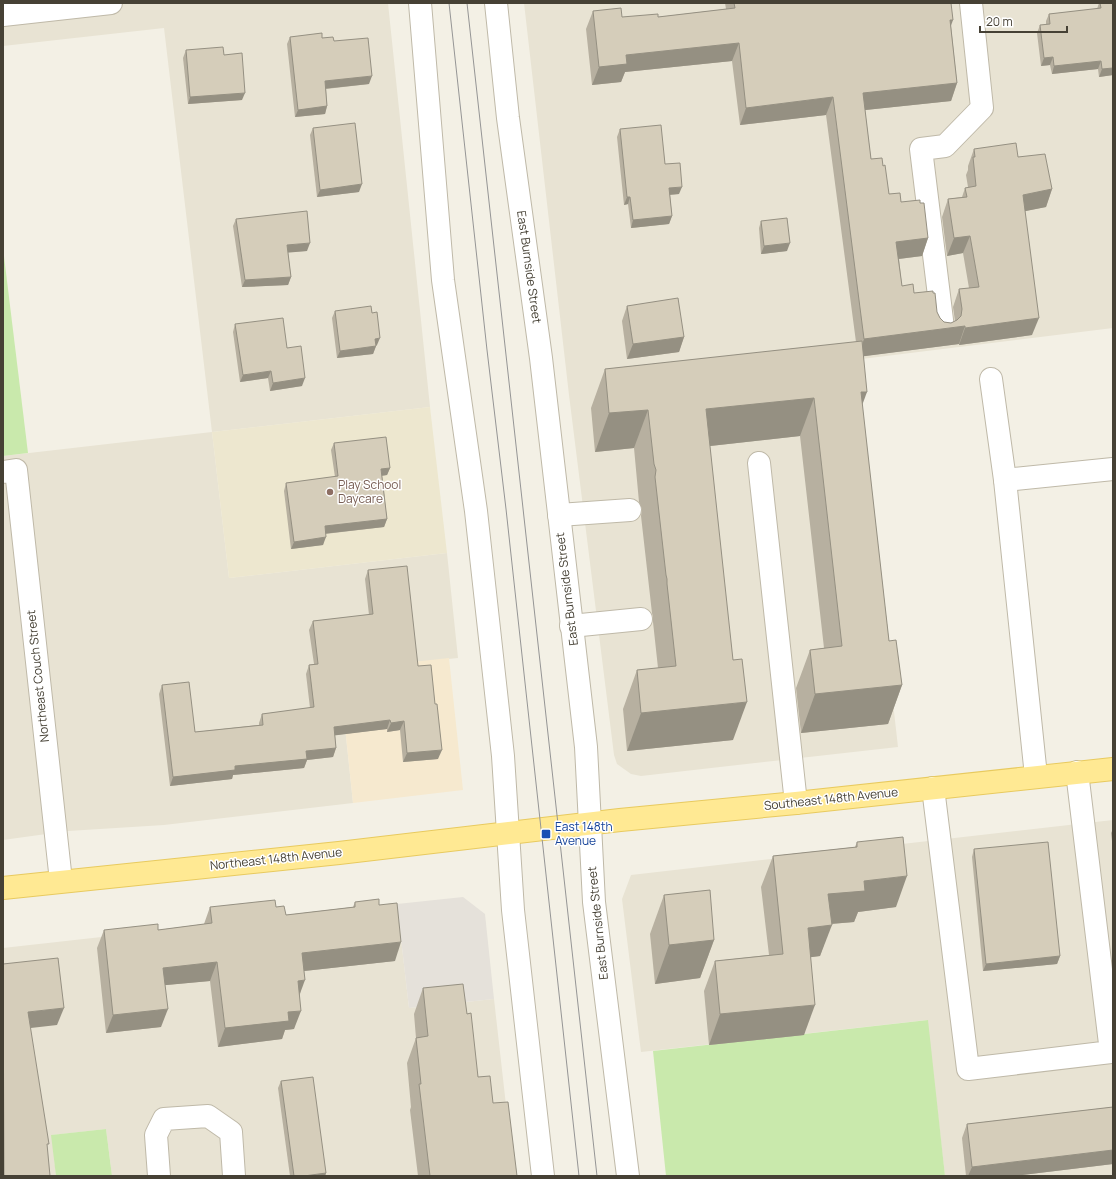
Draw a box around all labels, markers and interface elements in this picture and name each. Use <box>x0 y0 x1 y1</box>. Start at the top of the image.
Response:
scale bar <box>980 8 1067 34</box>
text: 20 m <box>986 13 1013 30</box>
street label: East Burnside Street <box>513 209 546 325</box>
place label: Play School Daycare <box>338 476 401 507</box>
marker: Play School Daycare <box>325 487 335 497</box>
street label: East Burnside Street <box>551 531 582 647</box>
street label: Northeast Couch Street <box>22 609 53 743</box>
street label: Southeast 148th Avenue <box>763 783 899 814</box>
place label: East 148th Avenue <box>555 818 613 849</box>
marker: East 148th Avenue <box>540 828 552 840</box>
street label: Northeast 148th Avenue <box>209 843 343 874</box>
street label: East Burnside Street <box>583 865 612 981</box>

